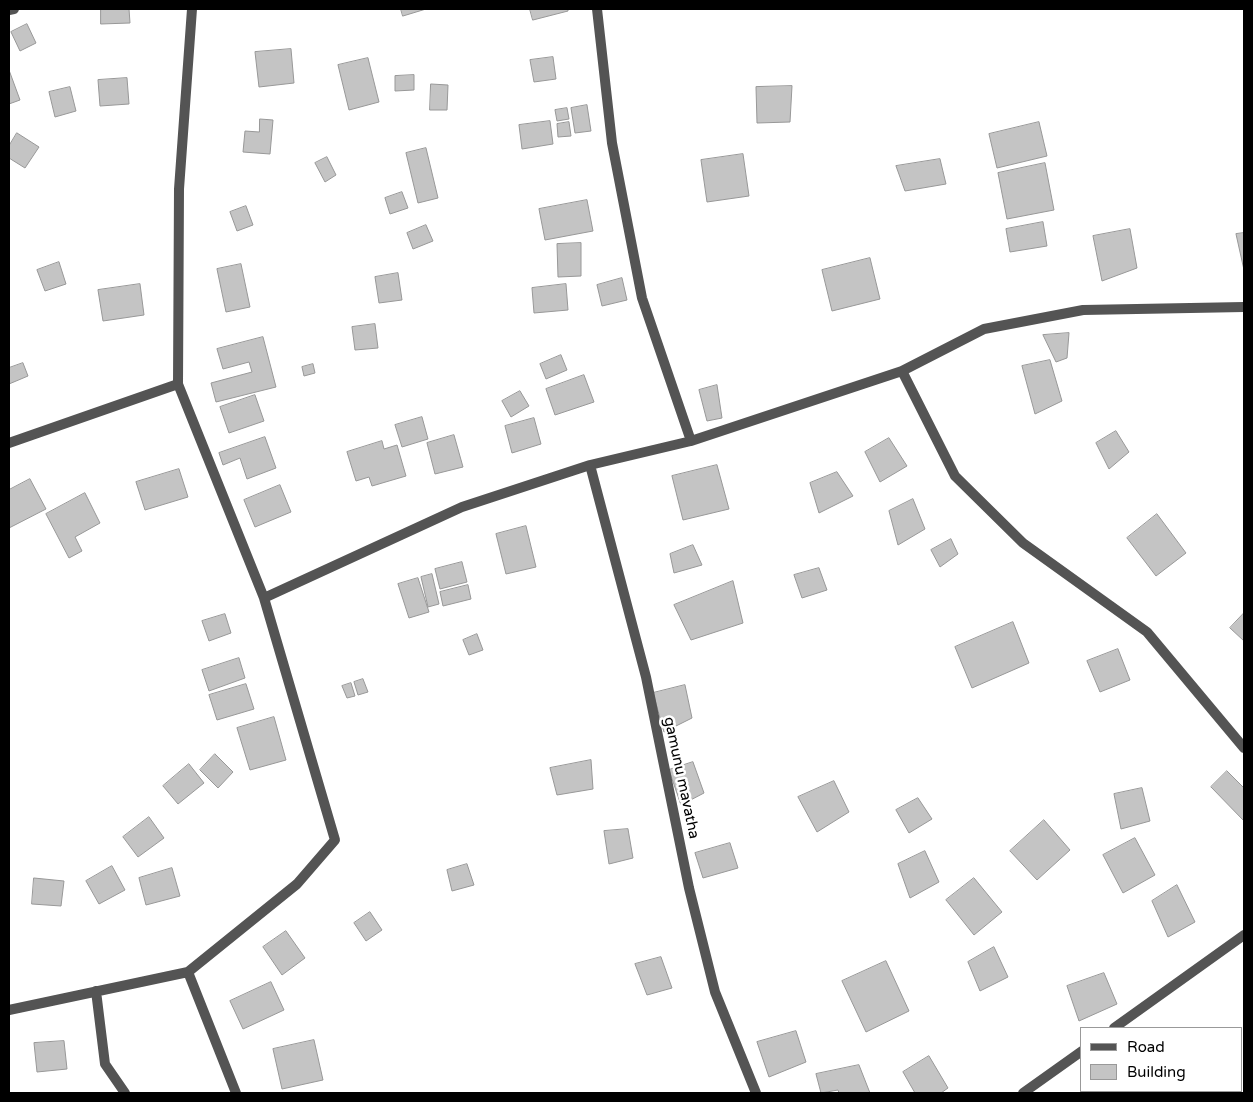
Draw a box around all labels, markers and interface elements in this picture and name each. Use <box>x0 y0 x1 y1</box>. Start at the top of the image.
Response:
street label: gamunu mavatha <box>659 715 703 841</box>
legend <box>1080 1027 1243 1092</box>
text: Road <box>1127 1038 1165 1056</box>
text: Building <box>1127 1063 1186 1081</box>

